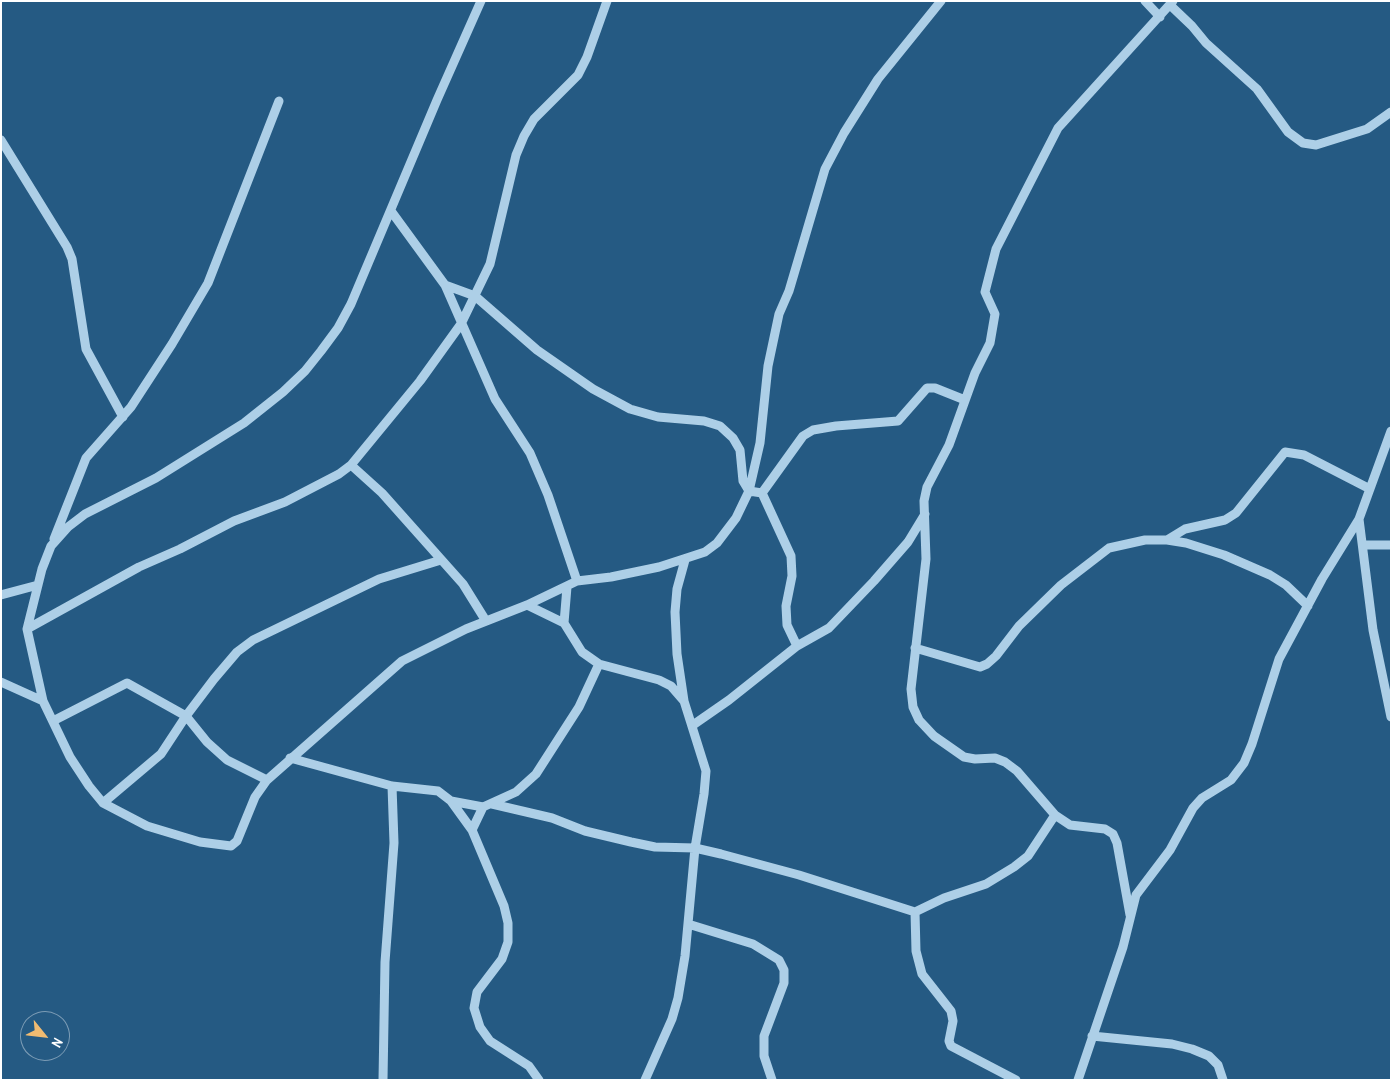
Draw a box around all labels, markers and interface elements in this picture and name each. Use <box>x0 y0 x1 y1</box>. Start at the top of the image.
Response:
north arrow <box>20 1011 70 1061</box>
text: N <box>47 1035 67 1051</box>

